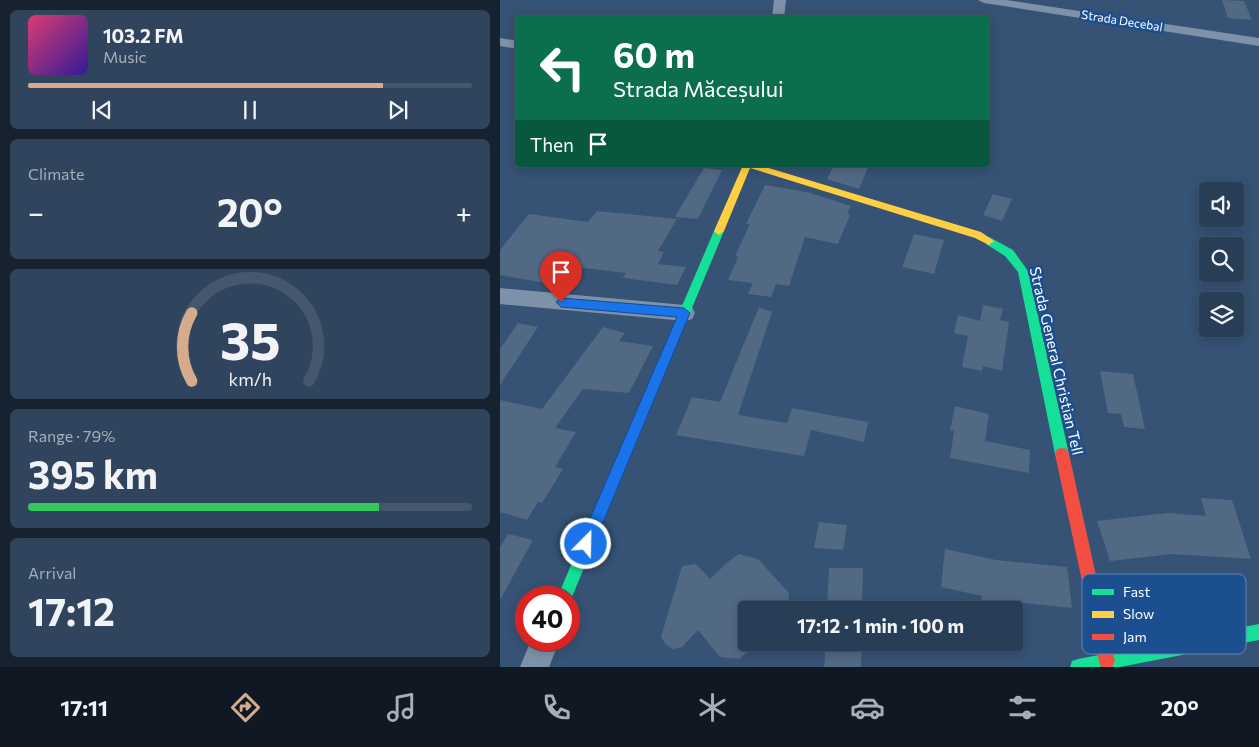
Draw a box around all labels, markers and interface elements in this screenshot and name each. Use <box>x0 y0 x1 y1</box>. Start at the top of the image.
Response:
street label: Strada Decebal <box>1080 7 1164 33</box>
text: 103.2 FM <box>103 24 184 47</box>
text: 60 m <box>613 32 695 75</box>
icon: left <box>530 35 595 100</box>
text: Music <box>103 47 147 66</box>
text: Strada Măceșului <box>613 75 784 102</box>
icon: previous <box>88 96 116 124</box>
icon: pause <box>236 96 264 124</box>
icon: next <box>384 96 412 124</box>
icon: arrive <box>584 130 612 158</box>
text: Then <box>530 133 574 156</box>
text: Climate <box>28 164 84 183</box>
map controls <box>1199 182 1244 337</box>
button: sound <box>1199 182 1244 227</box>
text: 20° <box>217 188 283 235</box>
text: − <box>28 195 44 229</box>
text: + <box>456 195 472 229</box>
button: search <box>1199 237 1244 282</box>
pin <box>540 251 582 302</box>
icon: arrive <box>547 258 575 286</box>
street label: Strada General Christian Tell <box>1027 265 1087 457</box>
button: layers <box>1199 292 1244 337</box>
text: 35 <box>220 307 280 371</box>
text: km/h <box>228 368 272 390</box>
text: Range · 79% <box>28 426 115 445</box>
text: 395 km <box>28 450 158 497</box>
position arrow <box>559 517 611 569</box>
text: Arrival <box>28 563 76 582</box>
legend <box>1082 574 1246 654</box>
text: Fast <box>1123 583 1150 600</box>
speed limit sign: 40 <box>515 586 580 651</box>
text: 17:12 <box>28 587 115 634</box>
text: Slow <box>1123 605 1154 622</box>
text: 17:12 · 1 min · 100 m <box>797 614 964 637</box>
text: Jam <box>1123 628 1147 645</box>
icon: directions <box>228 690 263 725</box>
icon: music <box>384 690 419 725</box>
icon: phone <box>539 690 574 725</box>
icon: climate <box>695 690 730 725</box>
icon: car <box>850 690 885 725</box>
icon: filters <box>1005 690 1040 725</box>
text: 17:11 <box>60 694 108 721</box>
text: 20° <box>1161 694 1199 721</box>

